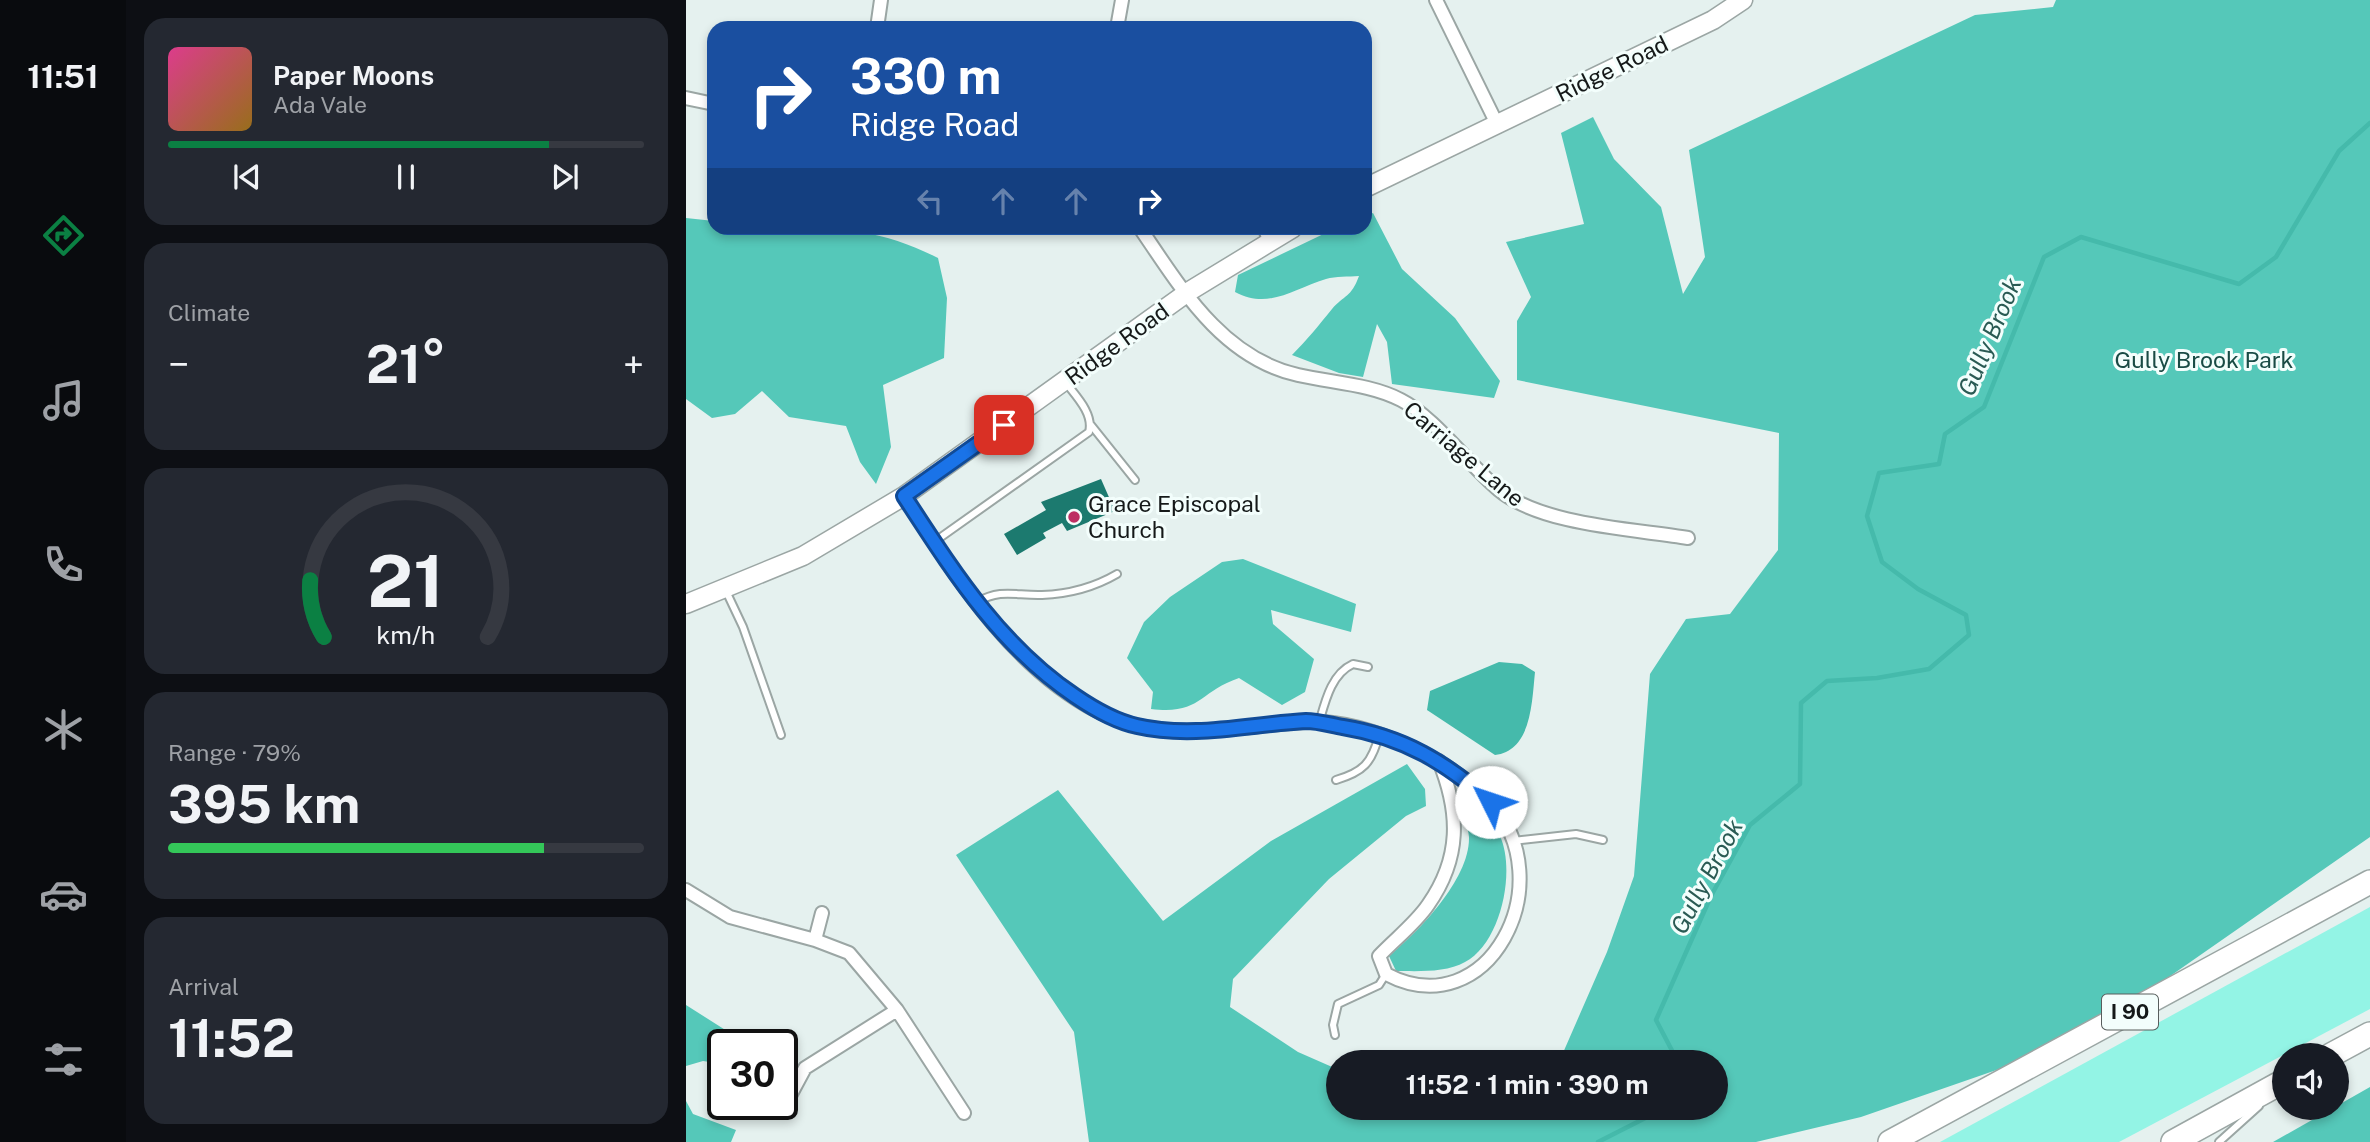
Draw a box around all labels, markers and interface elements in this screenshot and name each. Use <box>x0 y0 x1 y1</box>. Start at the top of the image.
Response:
street label: Ridge Road <box>1551 30 1672 107</box>
text: 330 m <box>850 47 1001 105</box>
icon: right <box>735 49 826 140</box>
text: 11:51 <box>27 58 99 95</box>
text: Paper Moons <box>273 60 434 91</box>
text: Ada Vale <box>273 91 367 118</box>
text: Ridge Road <box>850 106 1019 143</box>
icon: previous <box>228 158 266 196</box>
icon: pause <box>387 158 425 196</box>
icon: next <box>546 158 584 196</box>
icon: left <box>911 182 949 220</box>
icon: ahead <box>984 182 1022 220</box>
icon: ahead <box>1057 182 1095 220</box>
icon: right <box>1130 182 1168 220</box>
icon: directions <box>39 211 88 260</box>
water label: Gully Brook <box>1952 273 2026 400</box>
street label: Ridge Road <box>1060 297 1174 390</box>
text: Climate <box>168 299 250 326</box>
text: 21° <box>366 334 446 395</box>
text: − <box>168 342 189 387</box>
text: + <box>623 342 644 387</box>
park label: Gully Brook Park <box>2114 346 2294 373</box>
icon: music <box>39 376 88 425</box>
pin <box>974 395 1034 455</box>
street label: Carriage Lane <box>1399 395 1530 512</box>
icon: arrive <box>985 406 1023 444</box>
place label: Grace Episcopal Church <box>1088 490 1261 543</box>
marker: Grace Episcopal Church <box>1066 509 1082 525</box>
text: 21 <box>367 538 445 623</box>
icon: phone <box>39 540 88 589</box>
text: km/h <box>377 620 435 650</box>
icon: climate <box>39 705 88 754</box>
text: Range · 79% <box>168 739 301 766</box>
position arrow <box>1454 765 1528 839</box>
text: 395 km <box>168 774 360 835</box>
water label: Gully Brook <box>1664 815 1748 938</box>
icon: car <box>39 870 88 919</box>
text: Arrival <box>168 973 239 1000</box>
road number: I 90 <box>2102 995 2158 1030</box>
text: 11:52 <box>168 1008 295 1069</box>
speed limit sign: 30 <box>707 1029 798 1120</box>
icon: filters <box>39 1035 88 1084</box>
map controls <box>2272 1043 2349 1120</box>
button: sound <box>2272 1043 2349 1120</box>
text: 11:52 · 1 min · 390 m <box>1406 1069 1648 1100</box>

